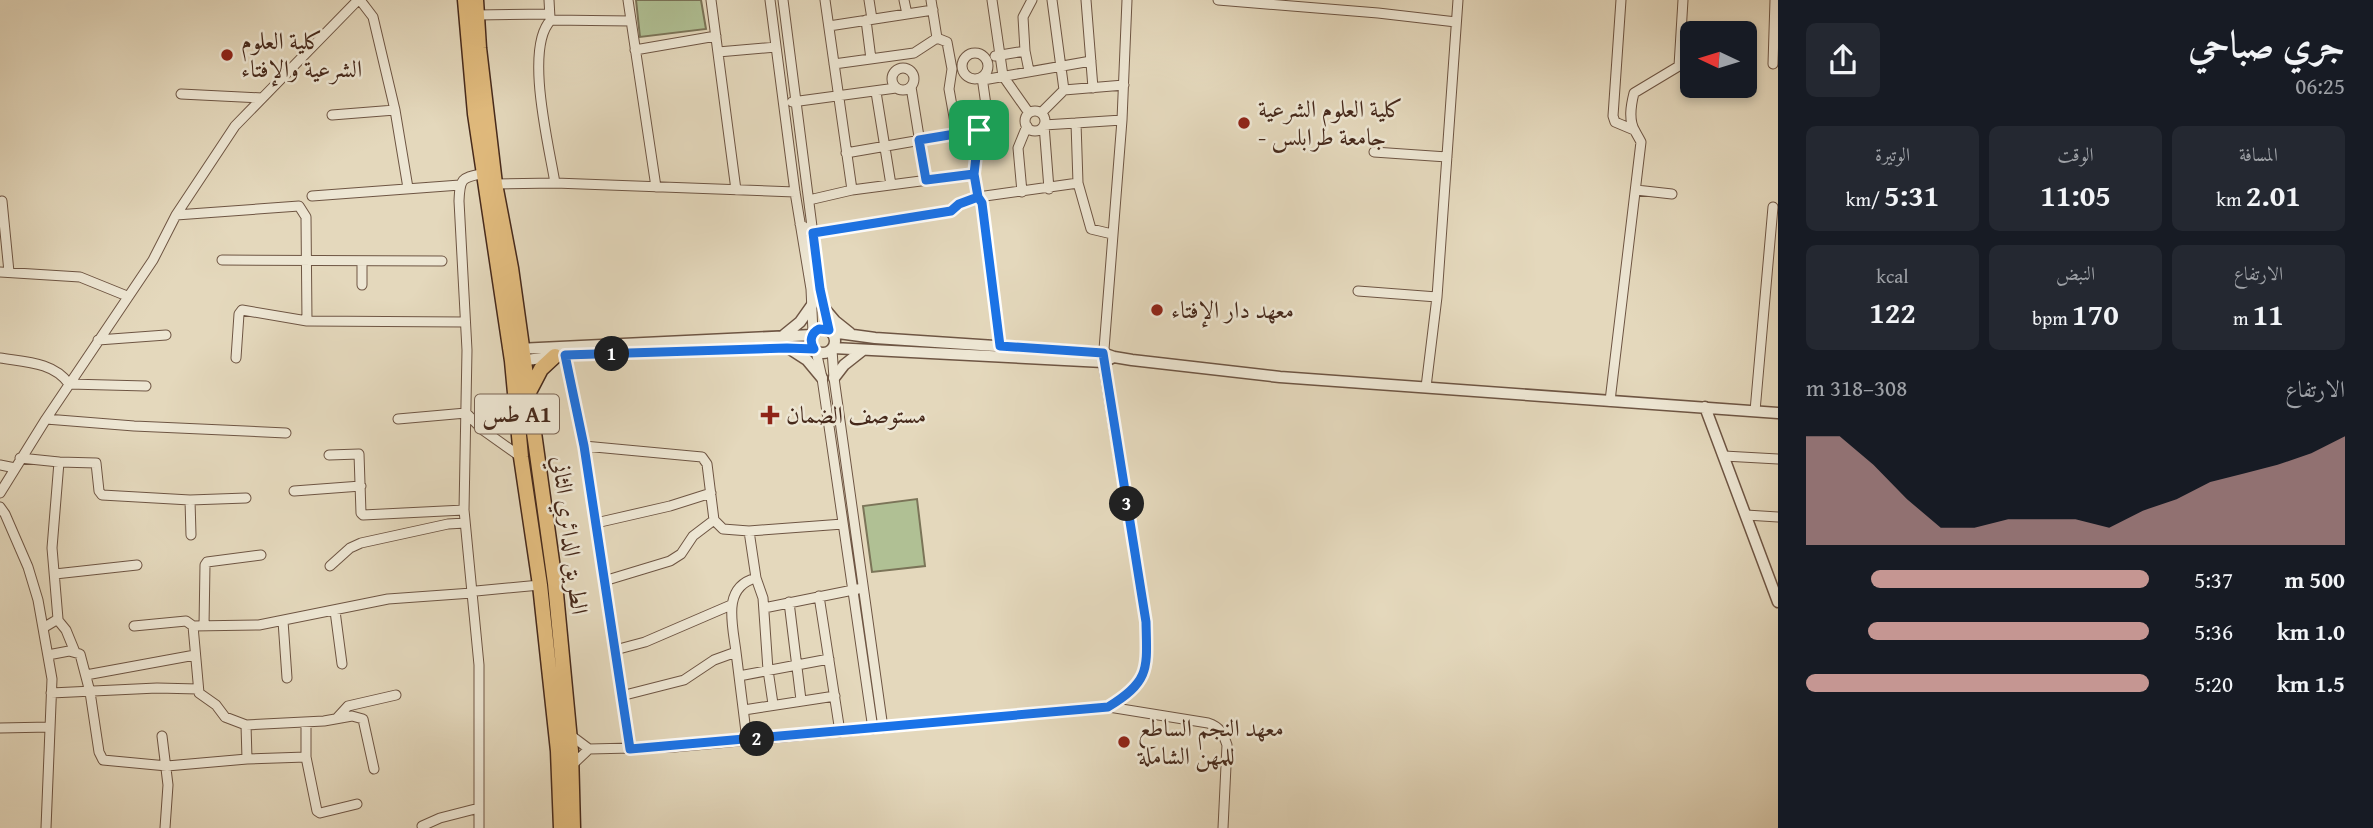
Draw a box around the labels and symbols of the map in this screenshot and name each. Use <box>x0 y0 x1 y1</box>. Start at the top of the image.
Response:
north arrow <box>1680 21 1757 98</box>
place label: كلية العلوم الشرعية والإفتاء <box>241 23 362 87</box>
marker: كلية العلوم الشرعية والإفتاء <box>219 47 235 63</box>
place label: كلية العلوم الشرعية - جامعة طرابلس <box>1258 91 1403 154</box>
pin <box>949 100 1009 160</box>
marker: كلية العلوم الشرعية - جامعة طرابلس <box>1236 115 1252 131</box>
place label: معهد دار الإفتاء <box>1171 292 1294 328</box>
marker: معهد دار الإفتاء <box>1149 302 1165 318</box>
pin: 1 <box>594 336 630 372</box>
road number: طس A1 <box>475 394 559 434</box>
place label: مستوصف الضمان <box>786 397 926 432</box>
marker: مستوصف الضمان <box>760 405 780 425</box>
street label: الطريق الدائري الثاني <box>541 453 598 617</box>
pin: 3 <box>1110 486 1144 522</box>
place label: معهد النجم الساطع للمهن الشاملة <box>1137 710 1284 773</box>
pin: 2 <box>740 722 774 756</box>
marker: معهد النجم الساطع للمهن الشاملة <box>1116 734 1132 750</box>

